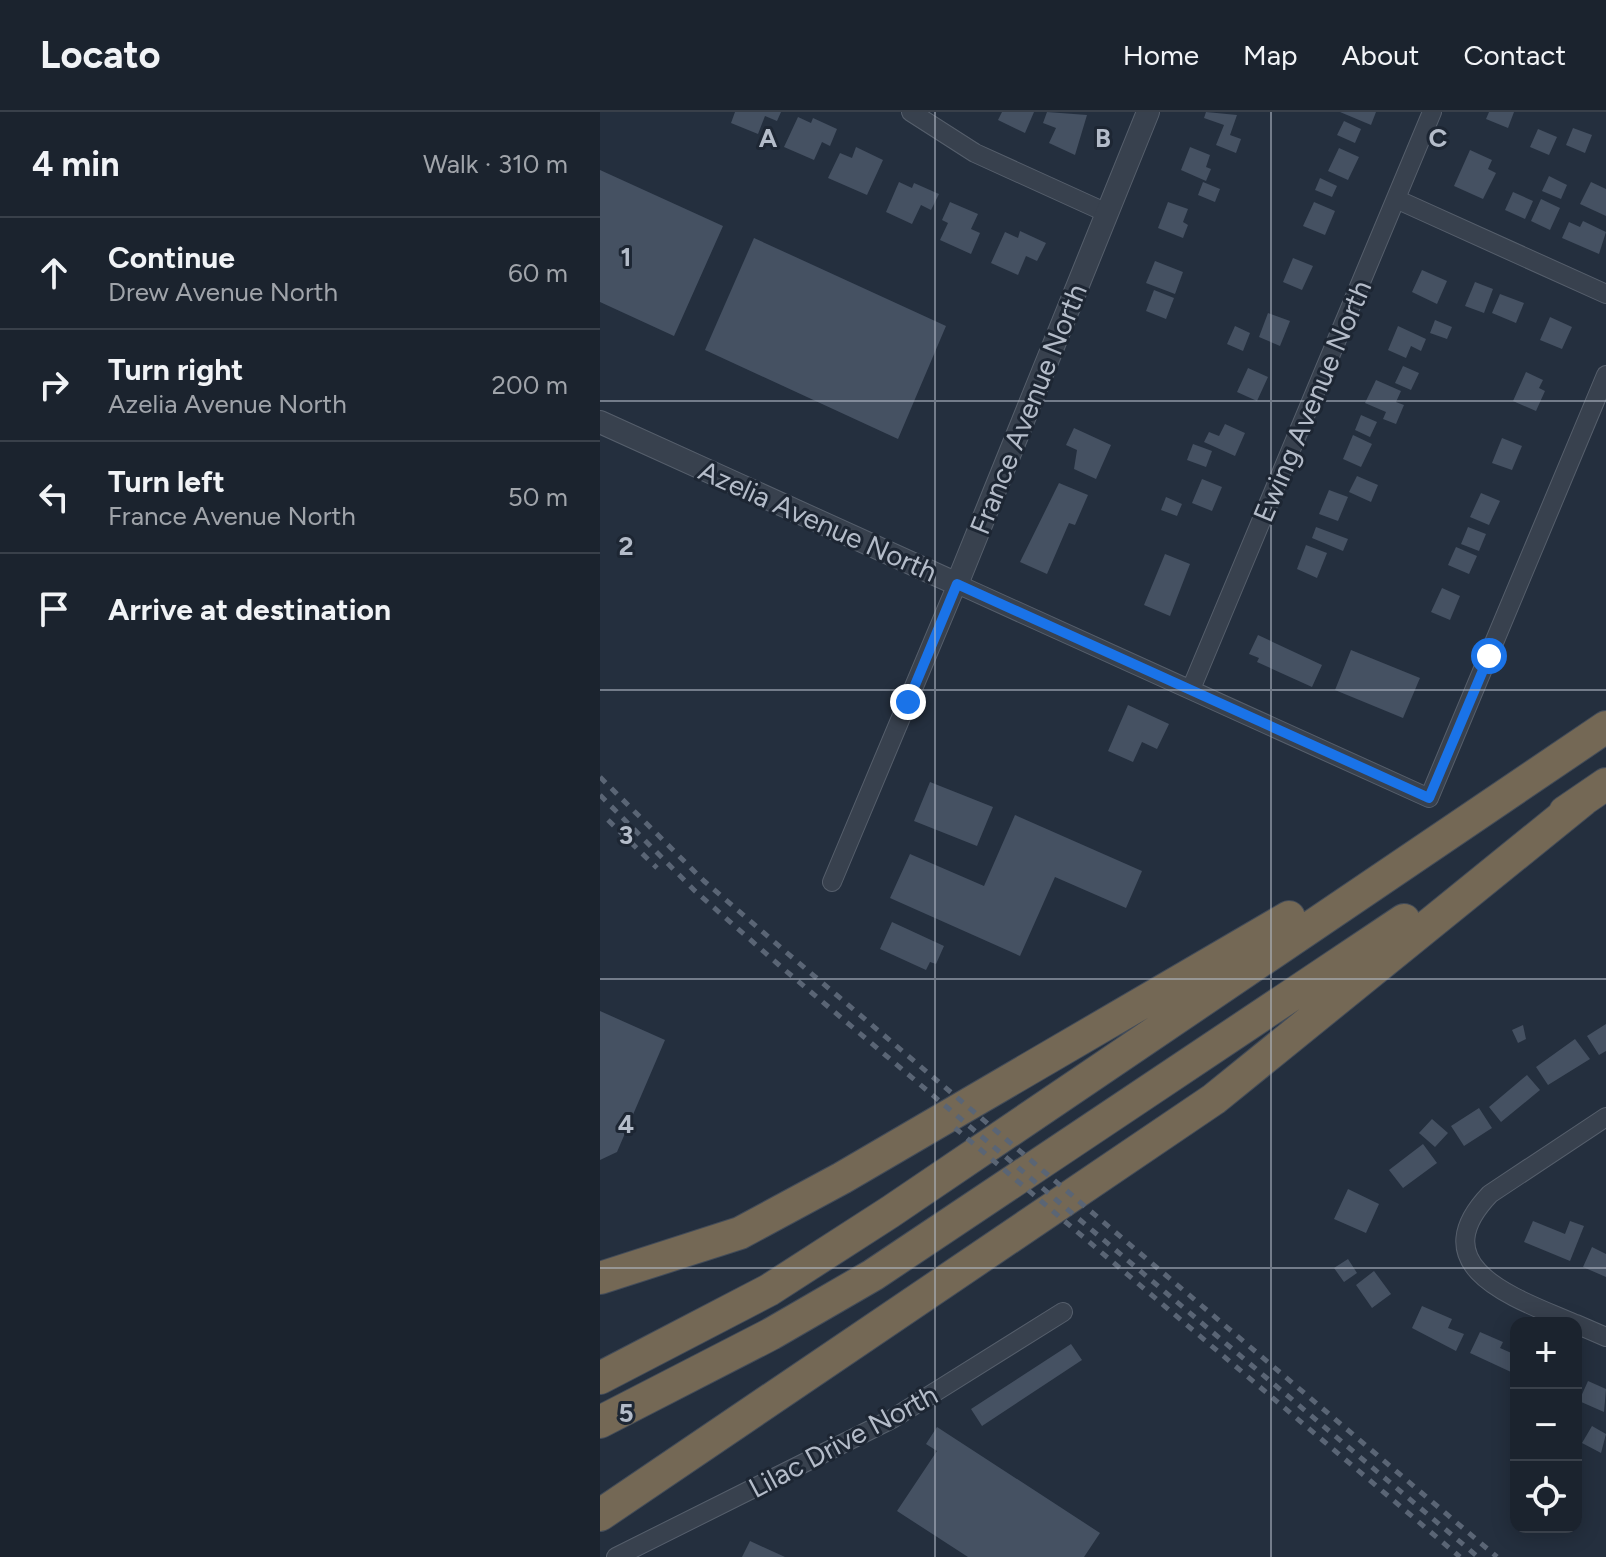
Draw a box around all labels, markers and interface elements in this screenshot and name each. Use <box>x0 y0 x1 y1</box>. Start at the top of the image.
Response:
text: Locato <box>40 32 161 78</box>
text: Home <box>1123 38 1199 72</box>
text: Map <box>1243 38 1298 72</box>
text: About <box>1342 38 1419 72</box>
text: Contact <box>1463 38 1566 72</box>
text: A <box>759 122 778 154</box>
text: B <box>1095 122 1111 154</box>
text: C <box>1429 122 1448 154</box>
text: 4 min <box>32 144 119 185</box>
text: Walk · 310 m <box>423 148 568 180</box>
text: Continue <box>108 239 235 276</box>
text: 1 <box>621 241 631 273</box>
icon: ahead <box>32 251 76 295</box>
text: 60 m <box>508 257 568 289</box>
street label: Ewing Avenue North <box>1246 275 1378 527</box>
text: Drew Avenue North <box>108 276 338 308</box>
street label: France Avenue North <box>962 279 1094 539</box>
text: Turn right <box>108 351 243 388</box>
icon: right <box>32 363 76 407</box>
text: 200 m <box>492 369 568 401</box>
text: Azelia Avenue North <box>108 388 347 420</box>
street label: Azelia Avenue North <box>694 453 942 589</box>
text: Turn left <box>108 463 225 500</box>
icon: left <box>32 475 76 519</box>
text: 50 m <box>508 481 568 513</box>
text: France Avenue North <box>108 500 356 532</box>
text: 2 <box>618 530 634 562</box>
icon: arrive <box>32 587 76 631</box>
text: Arrive at destination <box>108 591 391 628</box>
route start <box>1471 638 1507 674</box>
route end <box>890 684 926 720</box>
text: 3 <box>619 819 633 851</box>
text: 4 <box>618 1108 634 1140</box>
map controls <box>1510 1317 1582 1533</box>
button: + <box>1510 1317 1582 1389</box>
street label: Lilac Drive North <box>743 1377 943 1505</box>
button: − <box>1510 1389 1582 1461</box>
text: 5 <box>618 1397 634 1429</box>
button: locate <box>1510 1461 1582 1533</box>

